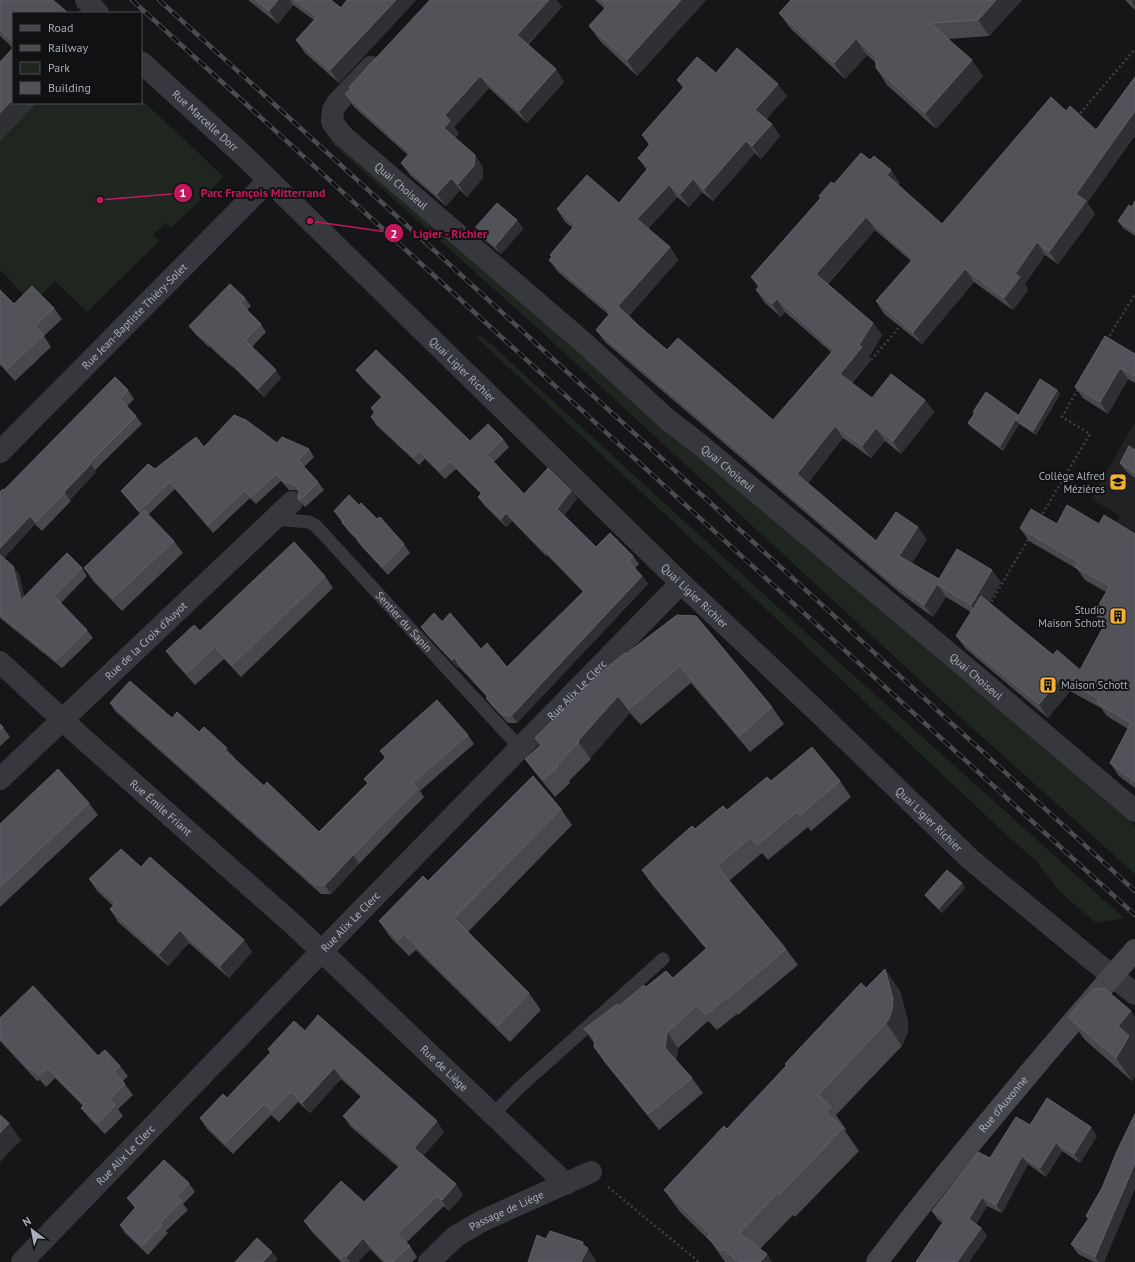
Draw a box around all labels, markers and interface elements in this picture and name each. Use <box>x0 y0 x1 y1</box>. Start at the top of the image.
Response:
legend <box>12 12 142 104</box>
text: Road <box>48 20 73 35</box>
text: Railway <box>48 40 88 55</box>
text: Park <box>48 60 70 75</box>
text: Building <box>48 80 91 95</box>
street label: Rue Marcelle Dorr <box>169 87 242 154</box>
street label: Quai Choiseul <box>372 159 431 213</box>
callout: Parc François Mitterrand <box>173 181 334 205</box>
text: 1 <box>180 185 186 200</box>
text: Parc François Mitterrand <box>201 185 325 200</box>
callout: Ligier - Richier <box>384 221 496 245</box>
text: 2 <box>391 226 397 241</box>
text: Ligier - Richier <box>413 226 488 241</box>
street label: Rue Jean-Baptiste Thiéry-Solet <box>79 260 190 372</box>
street label: Quai Ligier Richier <box>426 334 499 405</box>
street label: Quai Choiseul <box>698 442 758 495</box>
place label: Collège Alfred Mézières <box>1039 469 1105 496</box>
school or university icon: Collège Alfred Mézières <box>1108 472 1128 492</box>
street label: Quai Ligier Richier <box>658 560 731 631</box>
street label: Sentier du Sapin <box>372 588 435 655</box>
street label: Rue de la Croix d'Auyot <box>102 598 190 683</box>
place label: Studio Maison Schott <box>1038 603 1105 630</box>
building icon: Studio Maison Schott <box>1108 606 1128 626</box>
street label: Quai Choiseul <box>947 650 1006 703</box>
street label: Rue Alix Le Clerc <box>544 657 609 723</box>
building icon: Maison Schott <box>1038 675 1058 695</box>
place label: Maison Schott <box>1061 678 1128 692</box>
street label: Rue Émile Friant <box>127 776 195 839</box>
street label: Quai Ligier Richier <box>893 784 965 855</box>
street label: Rue Alix Le Clerc <box>318 888 383 955</box>
street label: Rue de Liège <box>417 1042 471 1094</box>
street label: Rue d'Auxonne <box>976 1073 1031 1135</box>
street label: Rue Alix Le Clerc <box>93 1121 158 1188</box>
street label: Passage de Liège <box>467 1187 546 1234</box>
north arrow <box>12 1210 52 1250</box>
text: N <box>20 1214 33 1229</box>

